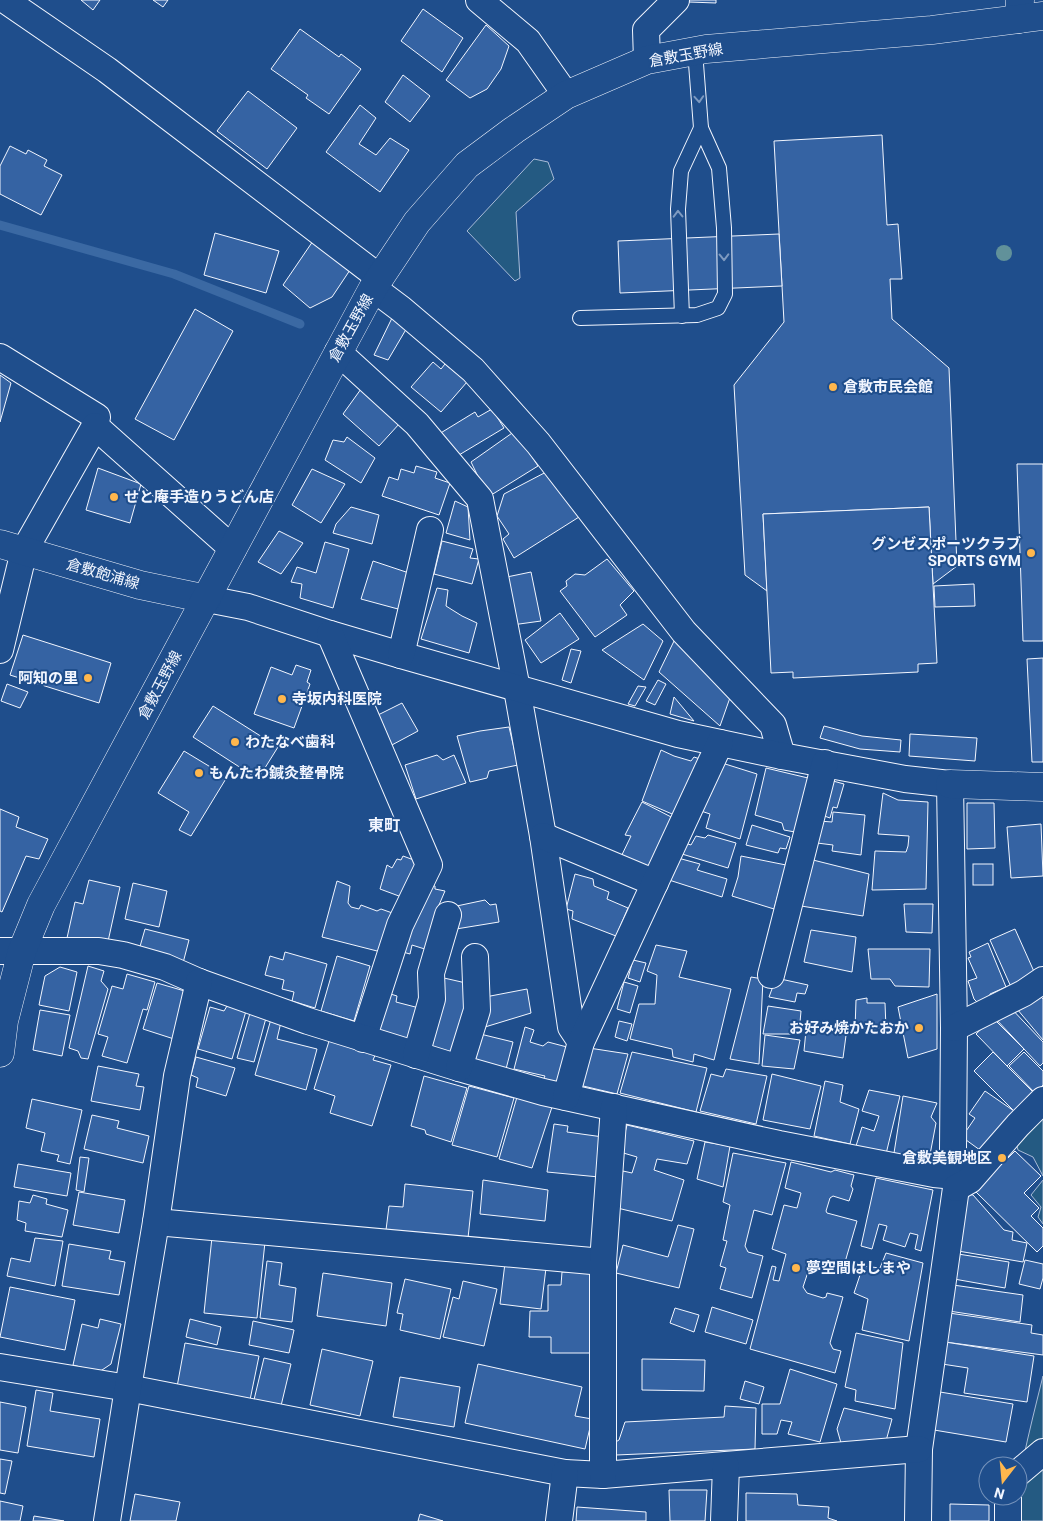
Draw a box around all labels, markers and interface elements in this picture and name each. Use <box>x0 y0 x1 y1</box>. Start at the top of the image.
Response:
street label: 倉敷玉野線 <box>647 40 725 70</box>
one-way arrow <box>693 96 704 104</box>
one-way arrow <box>673 210 683 218</box>
one-way arrow <box>719 254 730 262</box>
street label: 倉敷玉野線 <box>325 291 377 365</box>
place label: 倉敷市民会館 <box>843 378 933 396</box>
marker: 倉敷市民会館 <box>827 381 839 393</box>
place label: せと庵手造りうどん店 <box>124 488 274 506</box>
marker: せと庵手造りうどん店 <box>108 491 120 503</box>
place label: グンゼスポーツクラブ SPORTS GYM <box>871 535 1021 570</box>
marker: グンゼスポーツクラブ SPORTS GYM <box>1025 547 1037 559</box>
street label: 倉敷飽浦線 <box>64 555 142 593</box>
street label: 倉敷玉野線 <box>134 648 186 722</box>
place label: 阿知の里 <box>18 669 78 687</box>
marker: 阿知の里 <box>82 672 94 684</box>
place label: 寺坂内科医院 <box>292 690 382 708</box>
marker: 寺坂内科医院 <box>276 693 288 705</box>
place label: わたなべ歯科 <box>245 733 335 751</box>
marker: わたなべ歯科 <box>229 736 241 748</box>
place label: もんたわ鍼灸整骨院 <box>209 764 344 782</box>
marker: もんたわ鍼灸整骨院 <box>193 767 205 779</box>
district label: 東町 <box>368 816 400 835</box>
place label: お好み焼かたおか <box>789 1019 909 1037</box>
marker: お好み焼かたおか <box>913 1022 925 1034</box>
place label: 倉敷美観地区 <box>902 1149 992 1167</box>
marker: 倉敷美観地区 <box>996 1152 1008 1164</box>
place label: 夢空間はしまや <box>806 1259 911 1277</box>
marker: 夢空間はしまや <box>790 1262 802 1274</box>
north arrow <box>978 1456 1028 1506</box>
text: N <box>992 1484 1006 1503</box>

